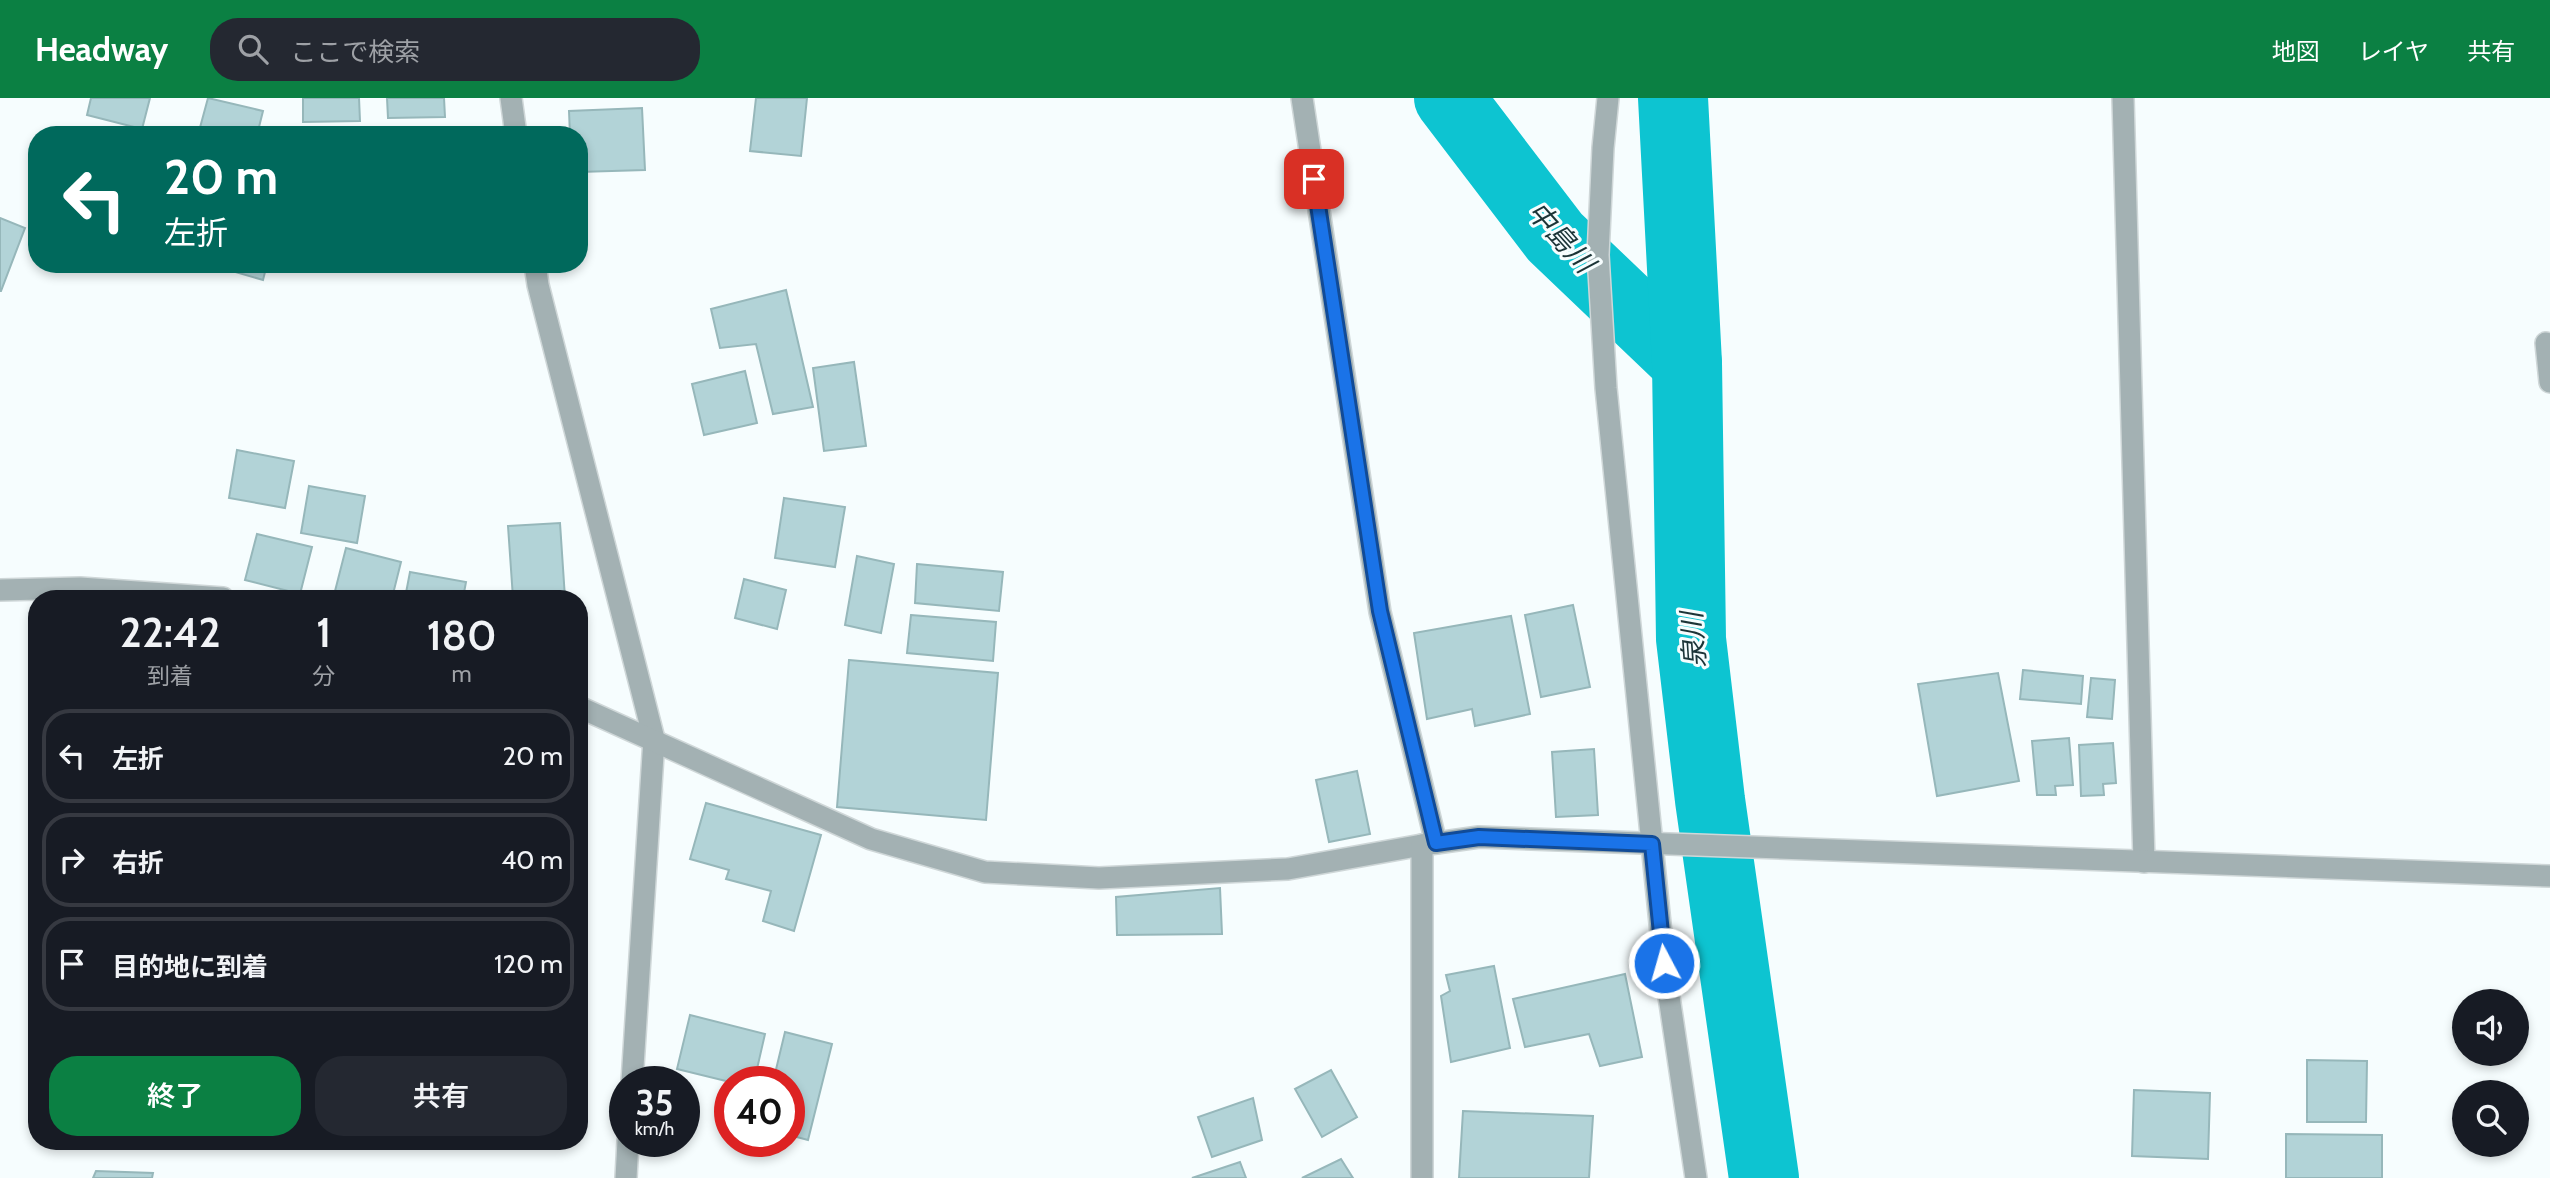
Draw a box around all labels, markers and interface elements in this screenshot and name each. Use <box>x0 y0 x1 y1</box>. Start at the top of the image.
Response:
search box <box>210 18 700 81</box>
text: Headway <box>35 29 168 69</box>
icon: search <box>234 30 272 68</box>
text: ここで検索 <box>290 36 420 68</box>
text: 地図 <box>2272 37 2320 66</box>
text: レイヤ <box>2358 37 2429 66</box>
text: 共有 <box>2467 37 2515 66</box>
text: 20 m <box>164 147 278 206</box>
pin <box>1284 149 1344 209</box>
icon: left <box>49 154 140 245</box>
icon: arrive <box>1295 160 1333 198</box>
water label: 中島川 <box>1520 194 1604 282</box>
text: 左折 <box>164 213 228 252</box>
text: 22:42 <box>120 606 221 658</box>
text: 1 <box>316 606 331 658</box>
water label: 泉川 <box>1674 608 1712 669</box>
text: 180 <box>427 609 496 661</box>
text: m <box>451 660 472 688</box>
text: 到着 <box>147 662 193 690</box>
text: 分 <box>312 662 335 690</box>
icon: left <box>53 737 91 775</box>
text: 20 m <box>503 740 563 772</box>
text: 左折 <box>112 743 164 775</box>
icon: right <box>53 841 91 879</box>
text: 40 m <box>501 844 563 876</box>
text: 右折 <box>112 847 164 879</box>
position arrow <box>1627 926 1701 1000</box>
icon: arrive <box>53 945 91 983</box>
text: 120 m <box>494 948 563 980</box>
text: 目的地に到着 <box>112 951 268 983</box>
map controls <box>2452 989 2529 1157</box>
button: sound <box>2452 989 2529 1066</box>
button: 終了 <box>49 1056 301 1136</box>
button: 共有 <box>315 1056 567 1136</box>
speed limit sign: 40 <box>714 1066 805 1157</box>
button: search <box>2452 1080 2529 1157</box>
text: 35 <box>636 1081 673 1124</box>
text: km/h <box>635 1118 674 1140</box>

